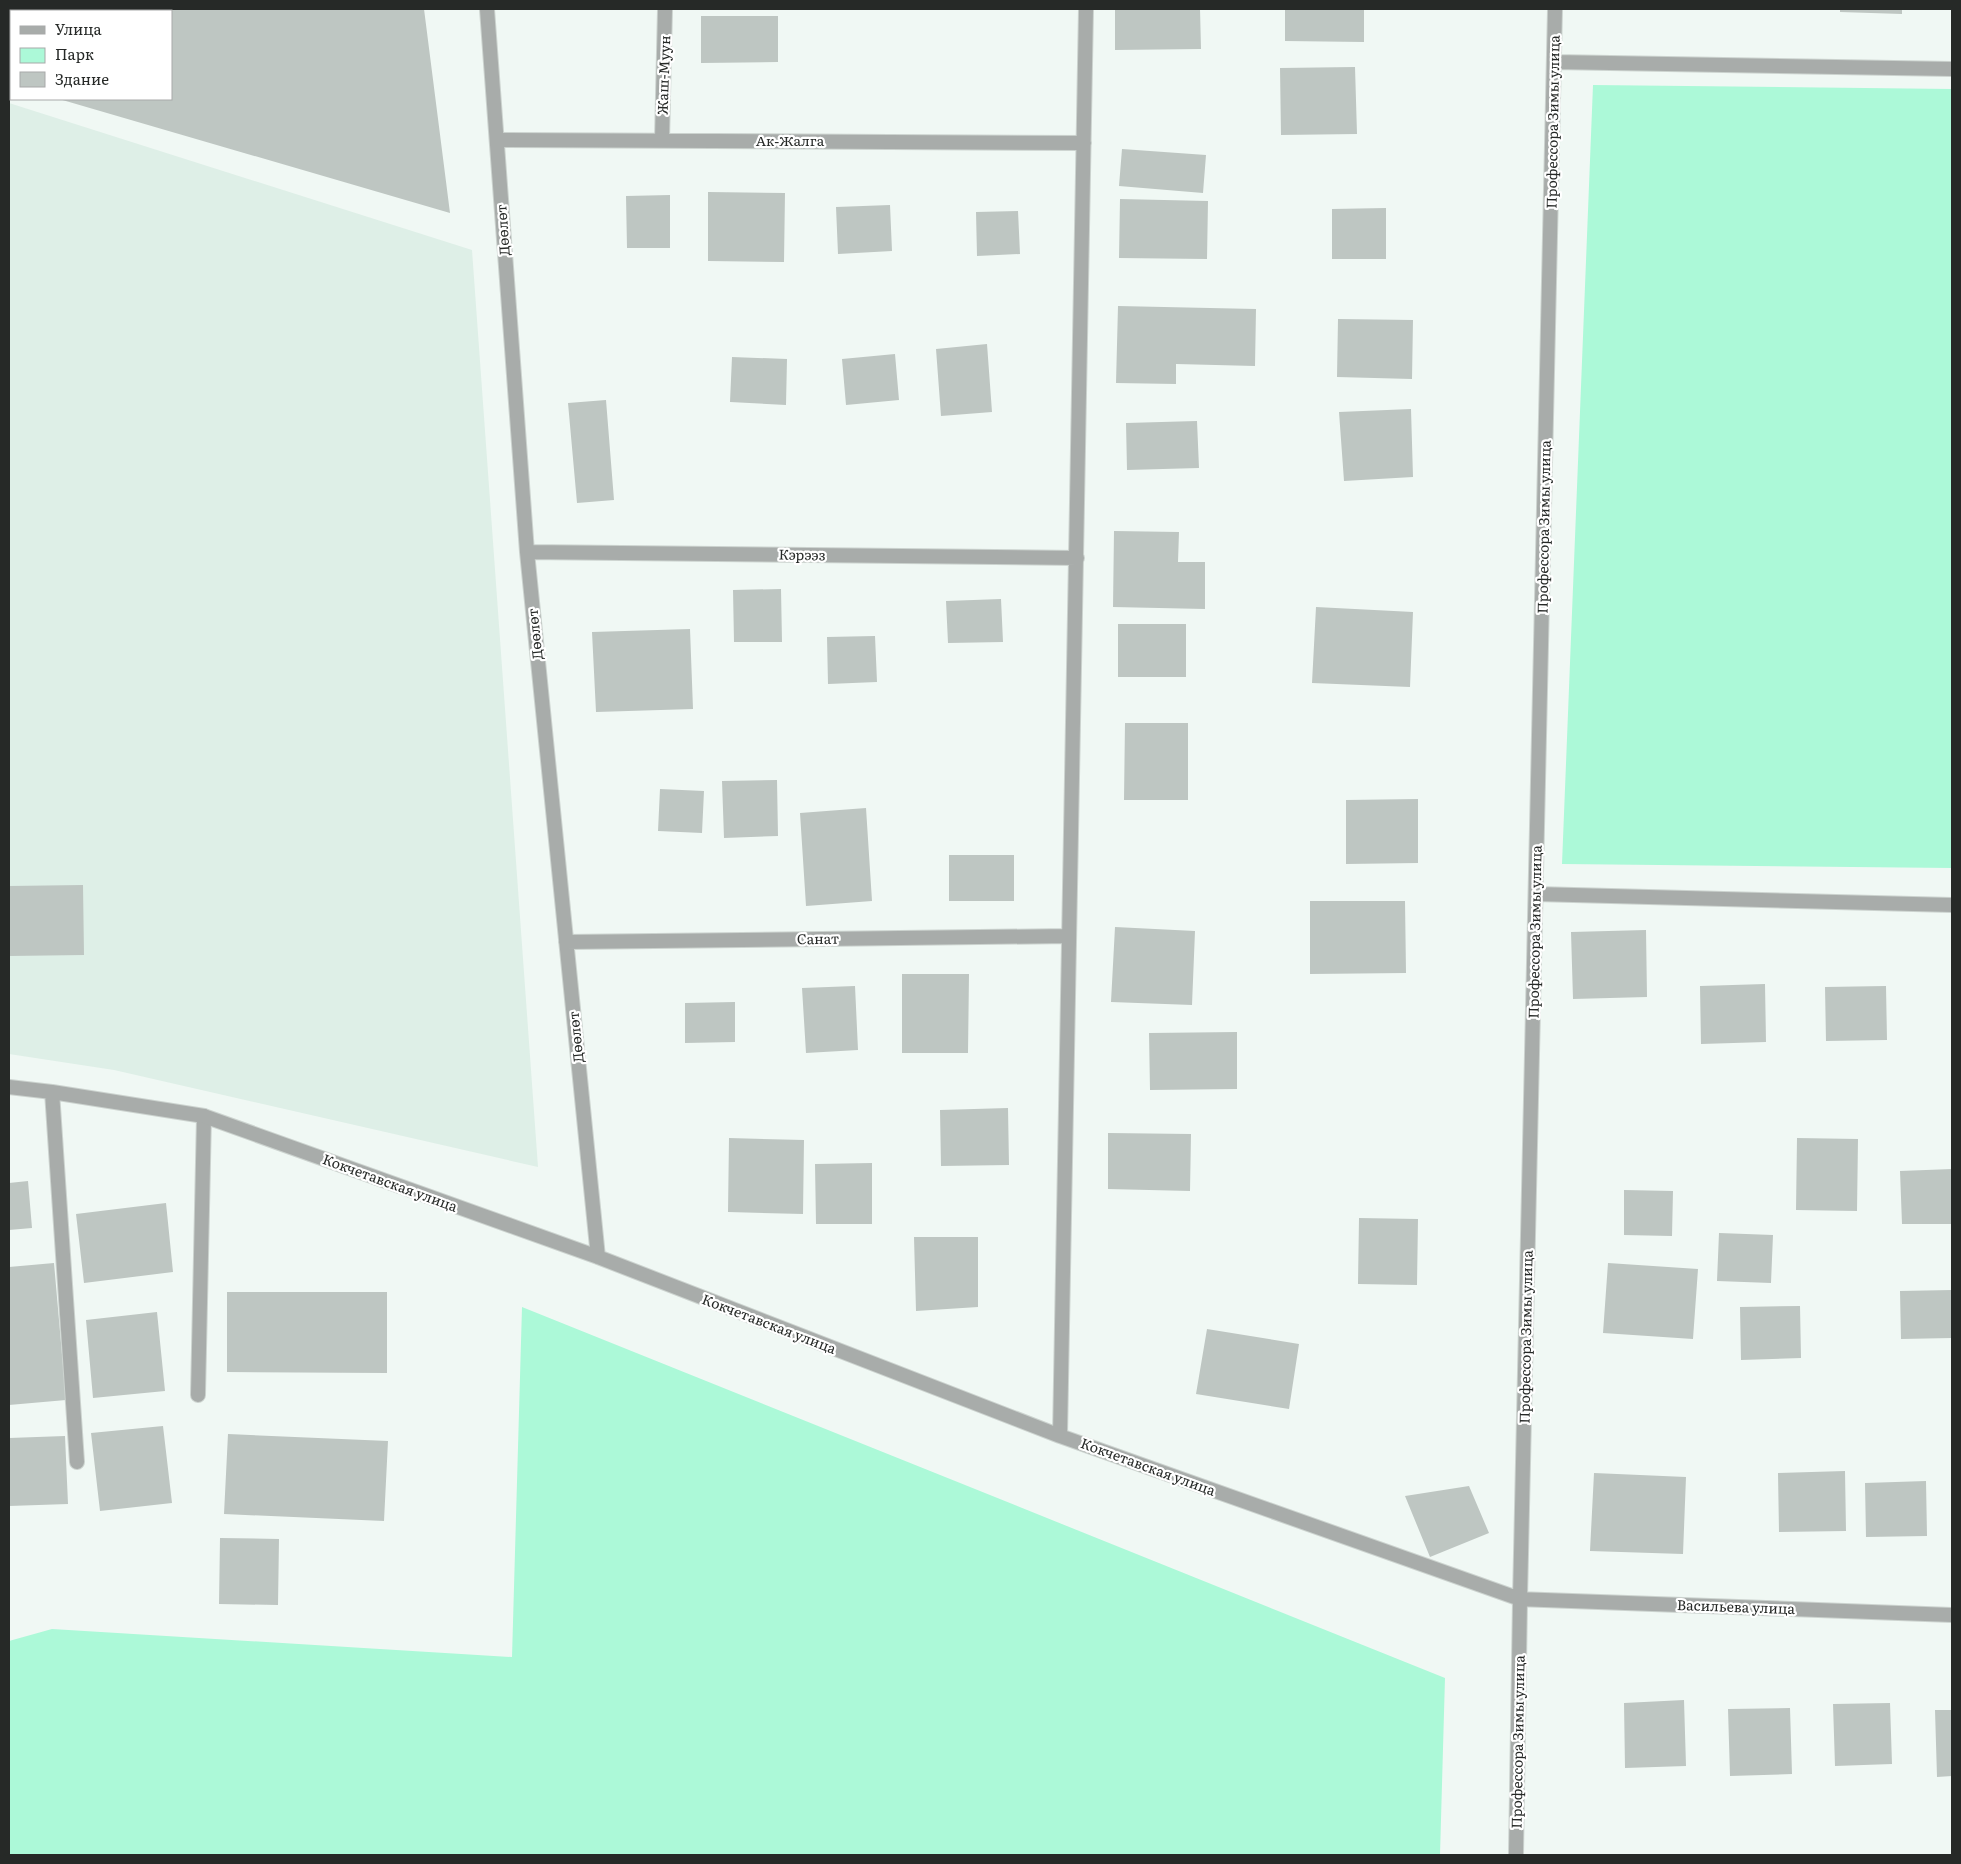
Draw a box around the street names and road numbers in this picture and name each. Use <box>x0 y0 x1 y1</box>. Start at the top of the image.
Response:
street label: Жаш-Муун <box>652 35 674 115</box>
street label: Профессора Зимы улица <box>1540 35 1564 209</box>
street label: Ак-Жалга <box>756 130 825 150</box>
street label: Дөөлөт <box>490 204 514 256</box>
street label: Профессора Зимы улица <box>1531 440 1555 614</box>
street label: Кэрээз <box>778 544 826 564</box>
street label: Дөөлөт <box>521 608 547 661</box>
street label: Профессора Зимы улица <box>1522 845 1546 1019</box>
street label: Санат <box>797 928 839 948</box>
street label: Дөөлөт <box>562 1011 588 1064</box>
street label: Кокчетавская улица <box>320 1148 461 1216</box>
street label: Профессора Зимы улица <box>1513 1250 1537 1424</box>
street label: Кокчетавская улица <box>699 1288 840 1358</box>
street label: Кокчетавская улица <box>1078 1432 1219 1500</box>
street label: Васильева улица <box>1677 1594 1796 1618</box>
street label: Профессора Зимы улица <box>1505 1655 1529 1829</box>

